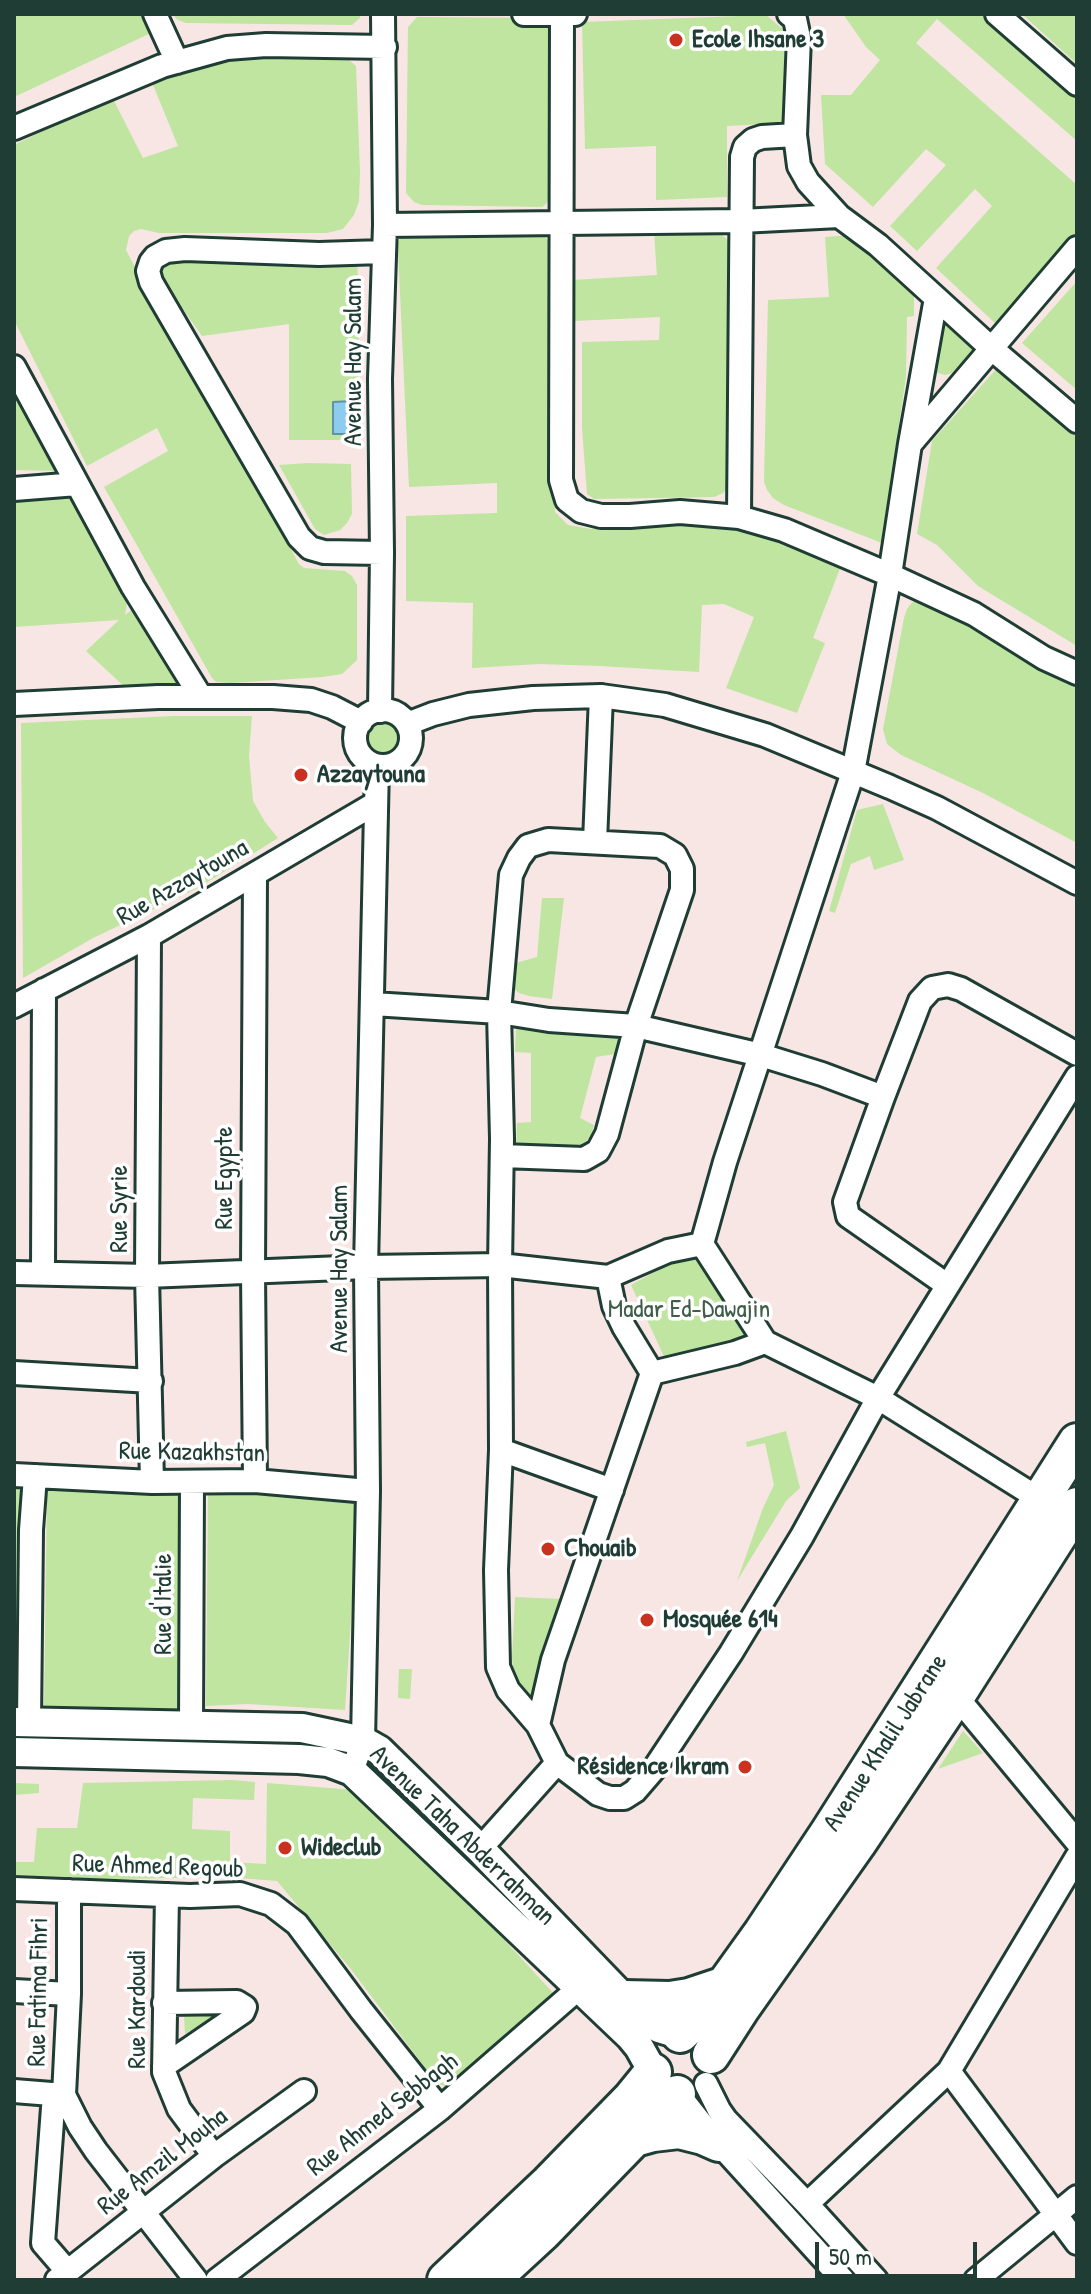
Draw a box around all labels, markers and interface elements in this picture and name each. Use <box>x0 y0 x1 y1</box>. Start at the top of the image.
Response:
place label: Ecole Ihsane 3 <box>692 24 824 56</box>
marker: Ecole Ihsane 3 <box>667 31 685 49</box>
street label: Avenue Hay Salam <box>338 278 370 446</box>
place label: Azzaytouna <box>317 759 425 791</box>
marker: Azzaytouna <box>292 766 310 784</box>
street label: Rue Azzaytouna <box>112 833 254 933</box>
street label: Rue Egypte <box>209 1126 241 1230</box>
street label: Rue Syrie <box>104 1165 136 1253</box>
street label: Avenue Hay Salam <box>324 1185 356 1353</box>
park label: Madar Ed-Dawajin <box>608 1294 770 1326</box>
street label: Rue Kazakhstan <box>119 1436 265 1470</box>
place label: Chouaib <box>564 1533 637 1565</box>
marker: Chouaib <box>539 1540 557 1558</box>
street label: Rue d'Italie <box>148 1553 180 1655</box>
place label: Mosquée 614 <box>663 1604 778 1636</box>
marker: Mosquée 614 <box>638 1611 656 1629</box>
street label: Avenue Khalil Jabrane <box>817 1649 955 1837</box>
street label: Avenue Taha Abderrahman <box>363 1739 561 1933</box>
place label: Résidence Ikram <box>578 1751 729 1783</box>
marker: Résidence Ikram <box>736 1758 754 1776</box>
place label: Wideclub <box>301 1832 381 1864</box>
marker: Wideclub <box>276 1839 294 1857</box>
street label: Rue Ahmed Regoub <box>72 1848 244 1886</box>
street label: Rue Fatima Fihri <box>22 1917 56 2067</box>
street label: Rue Kardoudi <box>122 1949 154 2069</box>
street label: Rue Ahmed Sebbagh <box>301 2046 465 2184</box>
street label: Rue Amzil Mouha <box>92 2102 234 2222</box>
scale bar <box>819 2226 981 2276</box>
text: 50 m <box>829 2240 872 2272</box>

